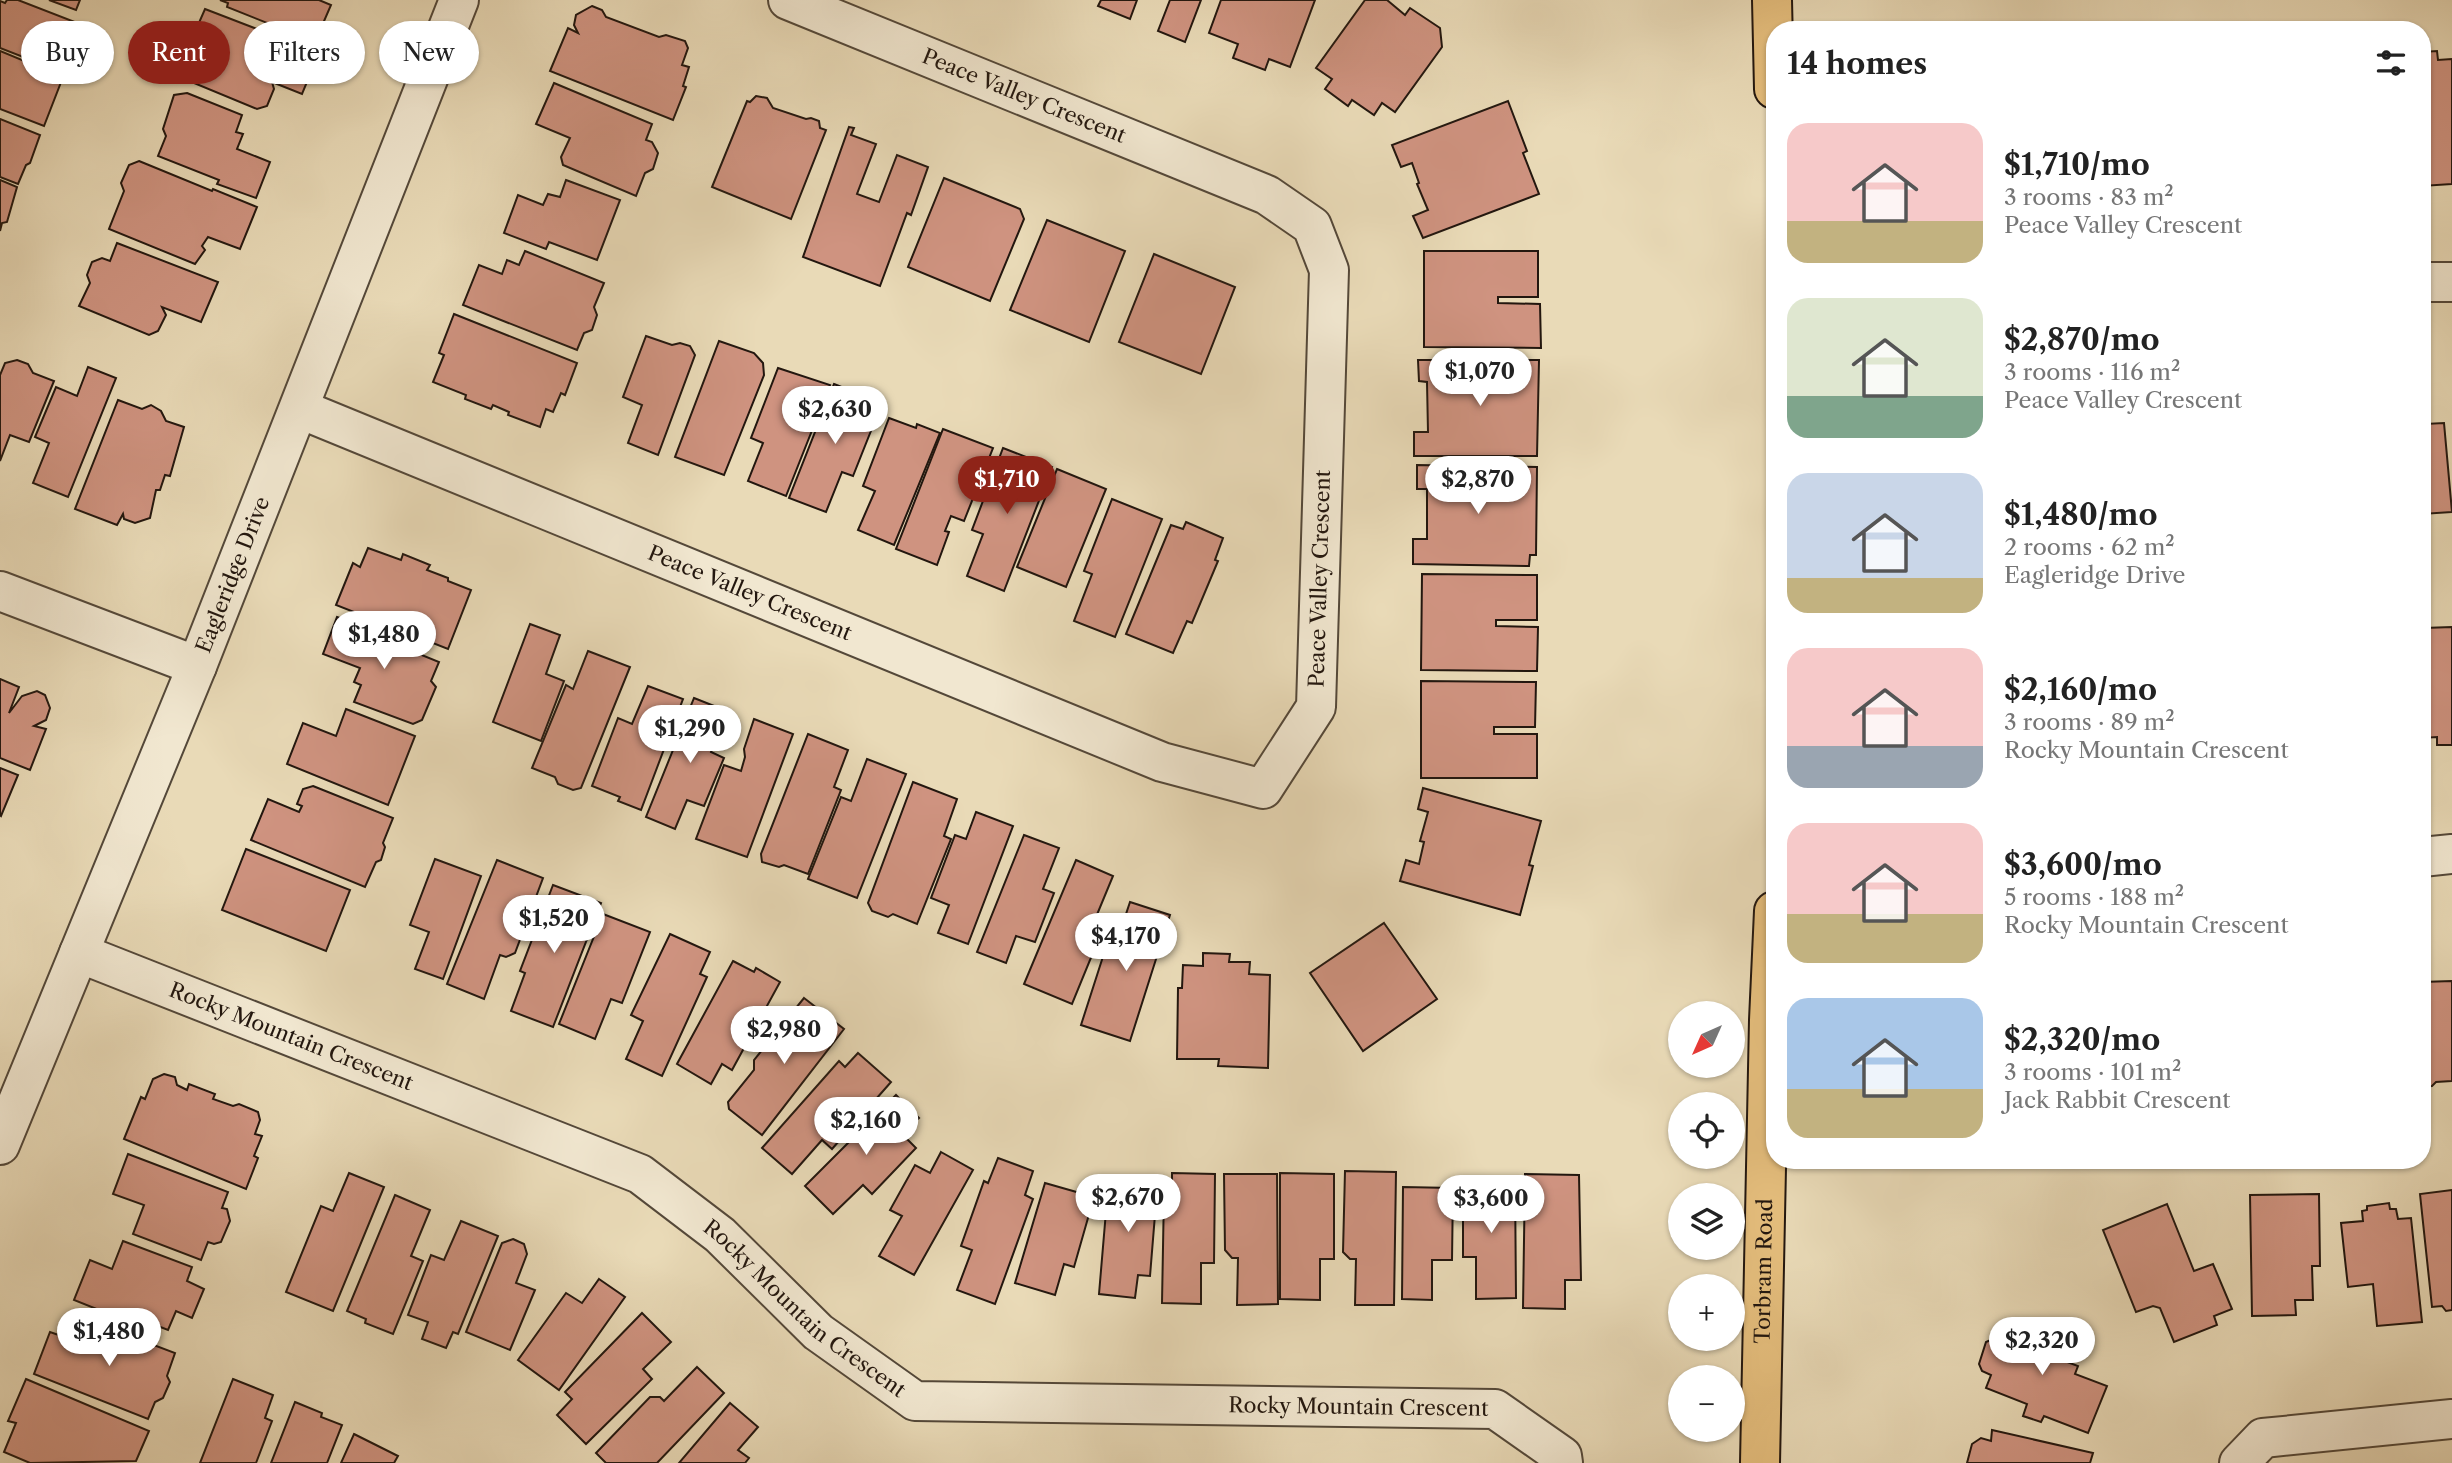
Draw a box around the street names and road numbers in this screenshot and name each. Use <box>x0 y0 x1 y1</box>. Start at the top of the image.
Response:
street label: Peace Valley Crescent <box>919 43 1130 148</box>
street label: Peace Valley Crescent <box>1304 469 1335 688</box>
street label: Eagleridge Drive <box>190 493 274 656</box>
street label: Peace Valley Crescent <box>644 540 856 646</box>
street label: Rocky Mountain Crescent <box>166 977 417 1096</box>
street label: Torbram Road <box>1749 1198 1777 1344</box>
street label: Rocky Mountain Crescent <box>699 1214 911 1403</box>
street label: Rocky Mountain Crescent <box>1228 1392 1489 1421</box>

